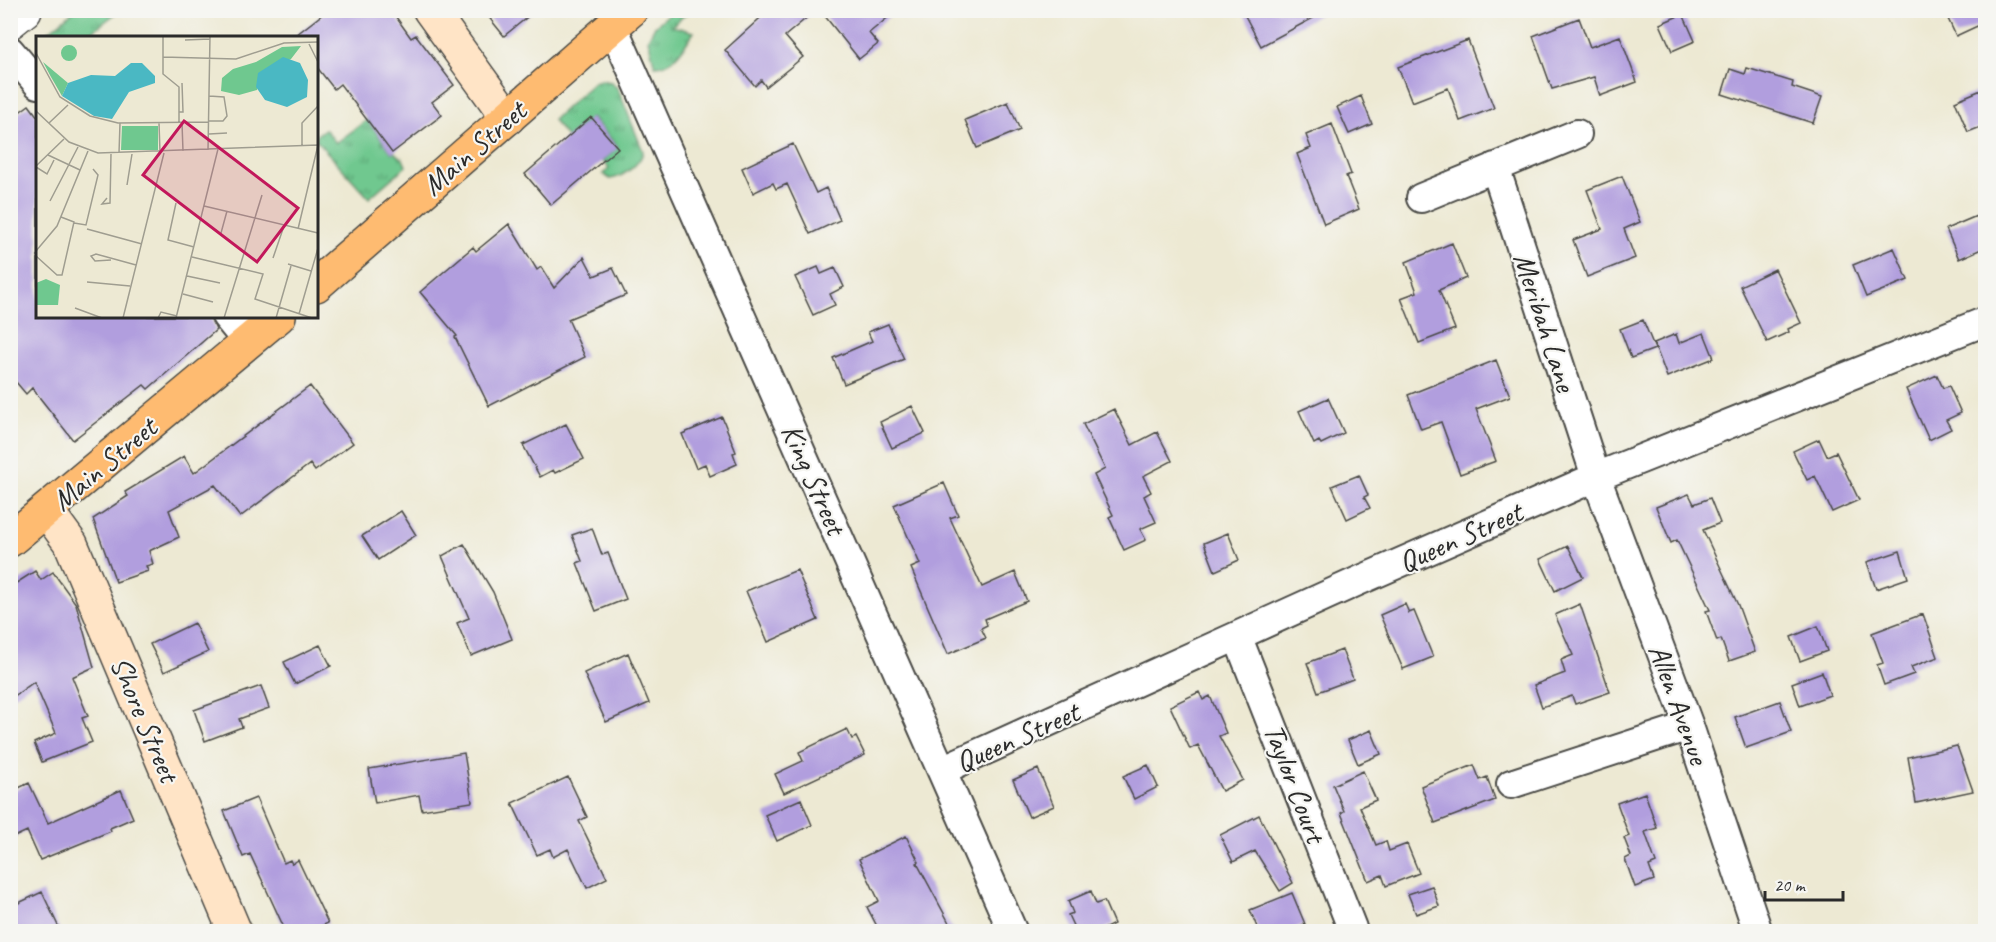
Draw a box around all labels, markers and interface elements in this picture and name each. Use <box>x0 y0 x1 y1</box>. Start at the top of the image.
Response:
inset map <box>36 36 318 318</box>
street label: Main Street <box>414 90 536 204</box>
street label: Meribah Lane <box>1505 248 1586 398</box>
street label: Main Street <box>44 407 167 519</box>
street label: King Street <box>773 418 856 543</box>
street label: Queen Street <box>1392 492 1530 581</box>
street label: Allen Avenue <box>1640 639 1719 771</box>
street label: Shore Street <box>102 651 190 790</box>
street label: Queen Street <box>949 692 1087 781</box>
street label: Taylor Court <box>1255 718 1336 851</box>
scale bar <box>1765 864 1843 902</box>
text: 20 m <box>1774 874 1807 896</box>

